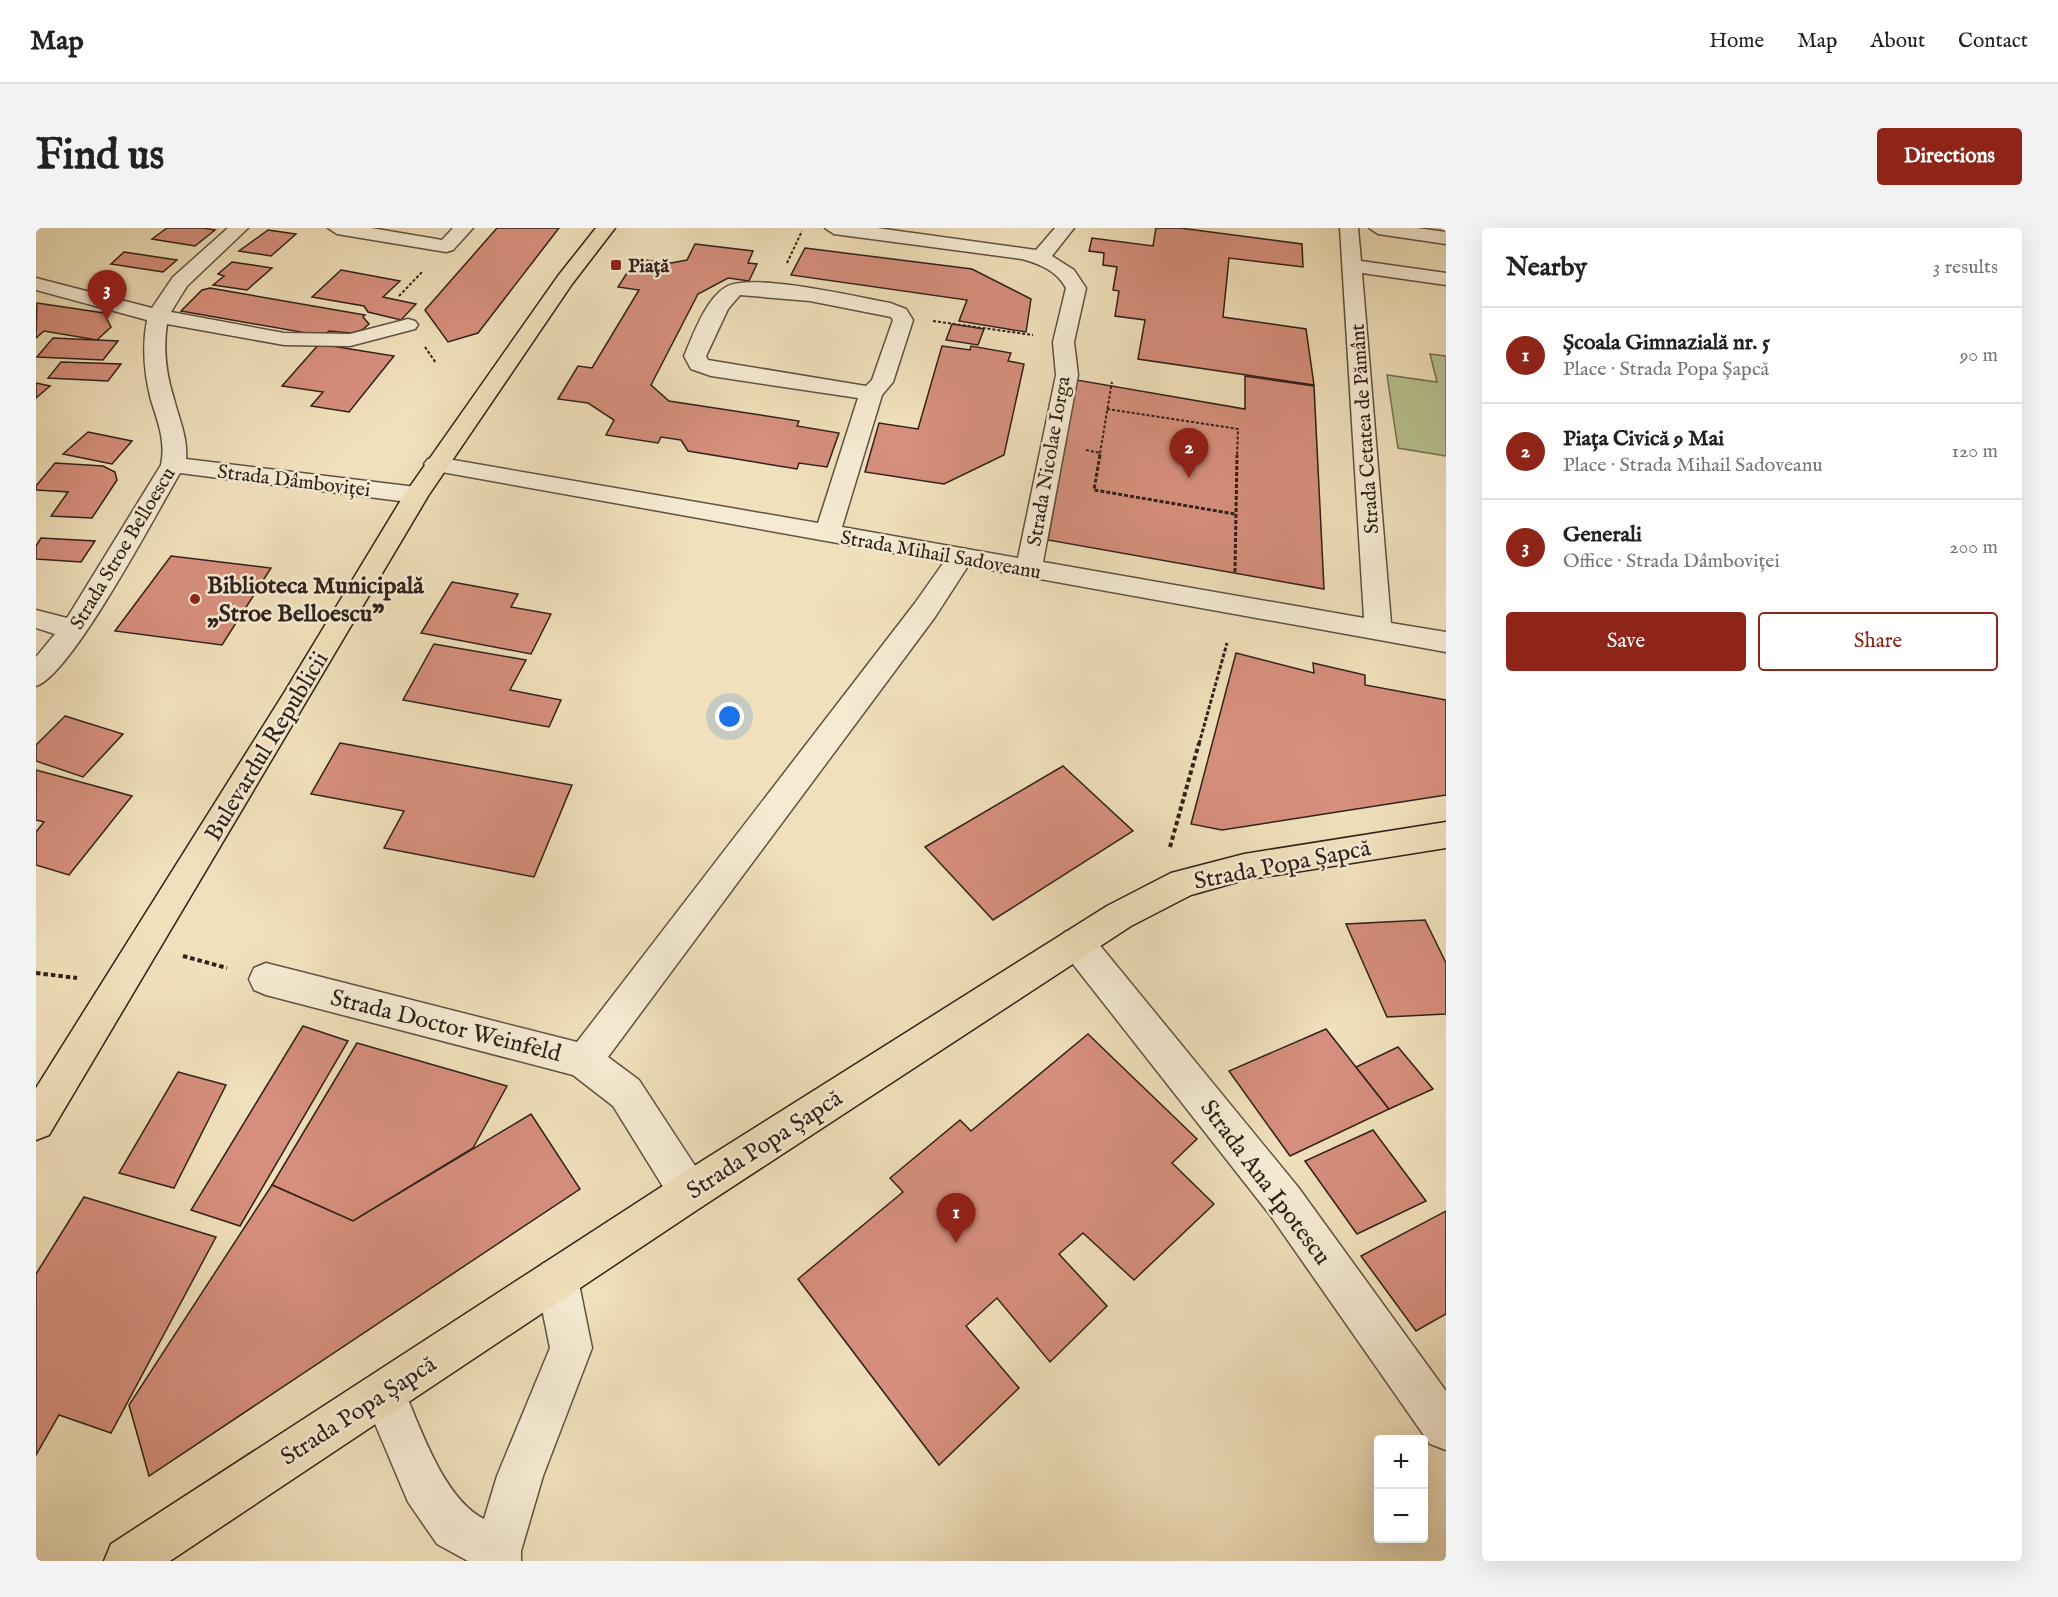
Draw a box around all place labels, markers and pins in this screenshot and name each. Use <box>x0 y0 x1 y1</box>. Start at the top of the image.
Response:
place label: Piață <box>628 254 669 279</box>
marker: Piață <box>609 258 623 272</box>
pin: 3 <box>88 270 126 320</box>
pin: 2 <box>1170 428 1208 478</box>
place label: Biblioteca Municipală „Stroe Belloescu” <box>207 571 424 630</box>
marker: Biblioteca Municipală „Stroe Belloescu” <box>188 592 202 606</box>
pin: 1 <box>936 1194 976 1243</box>

